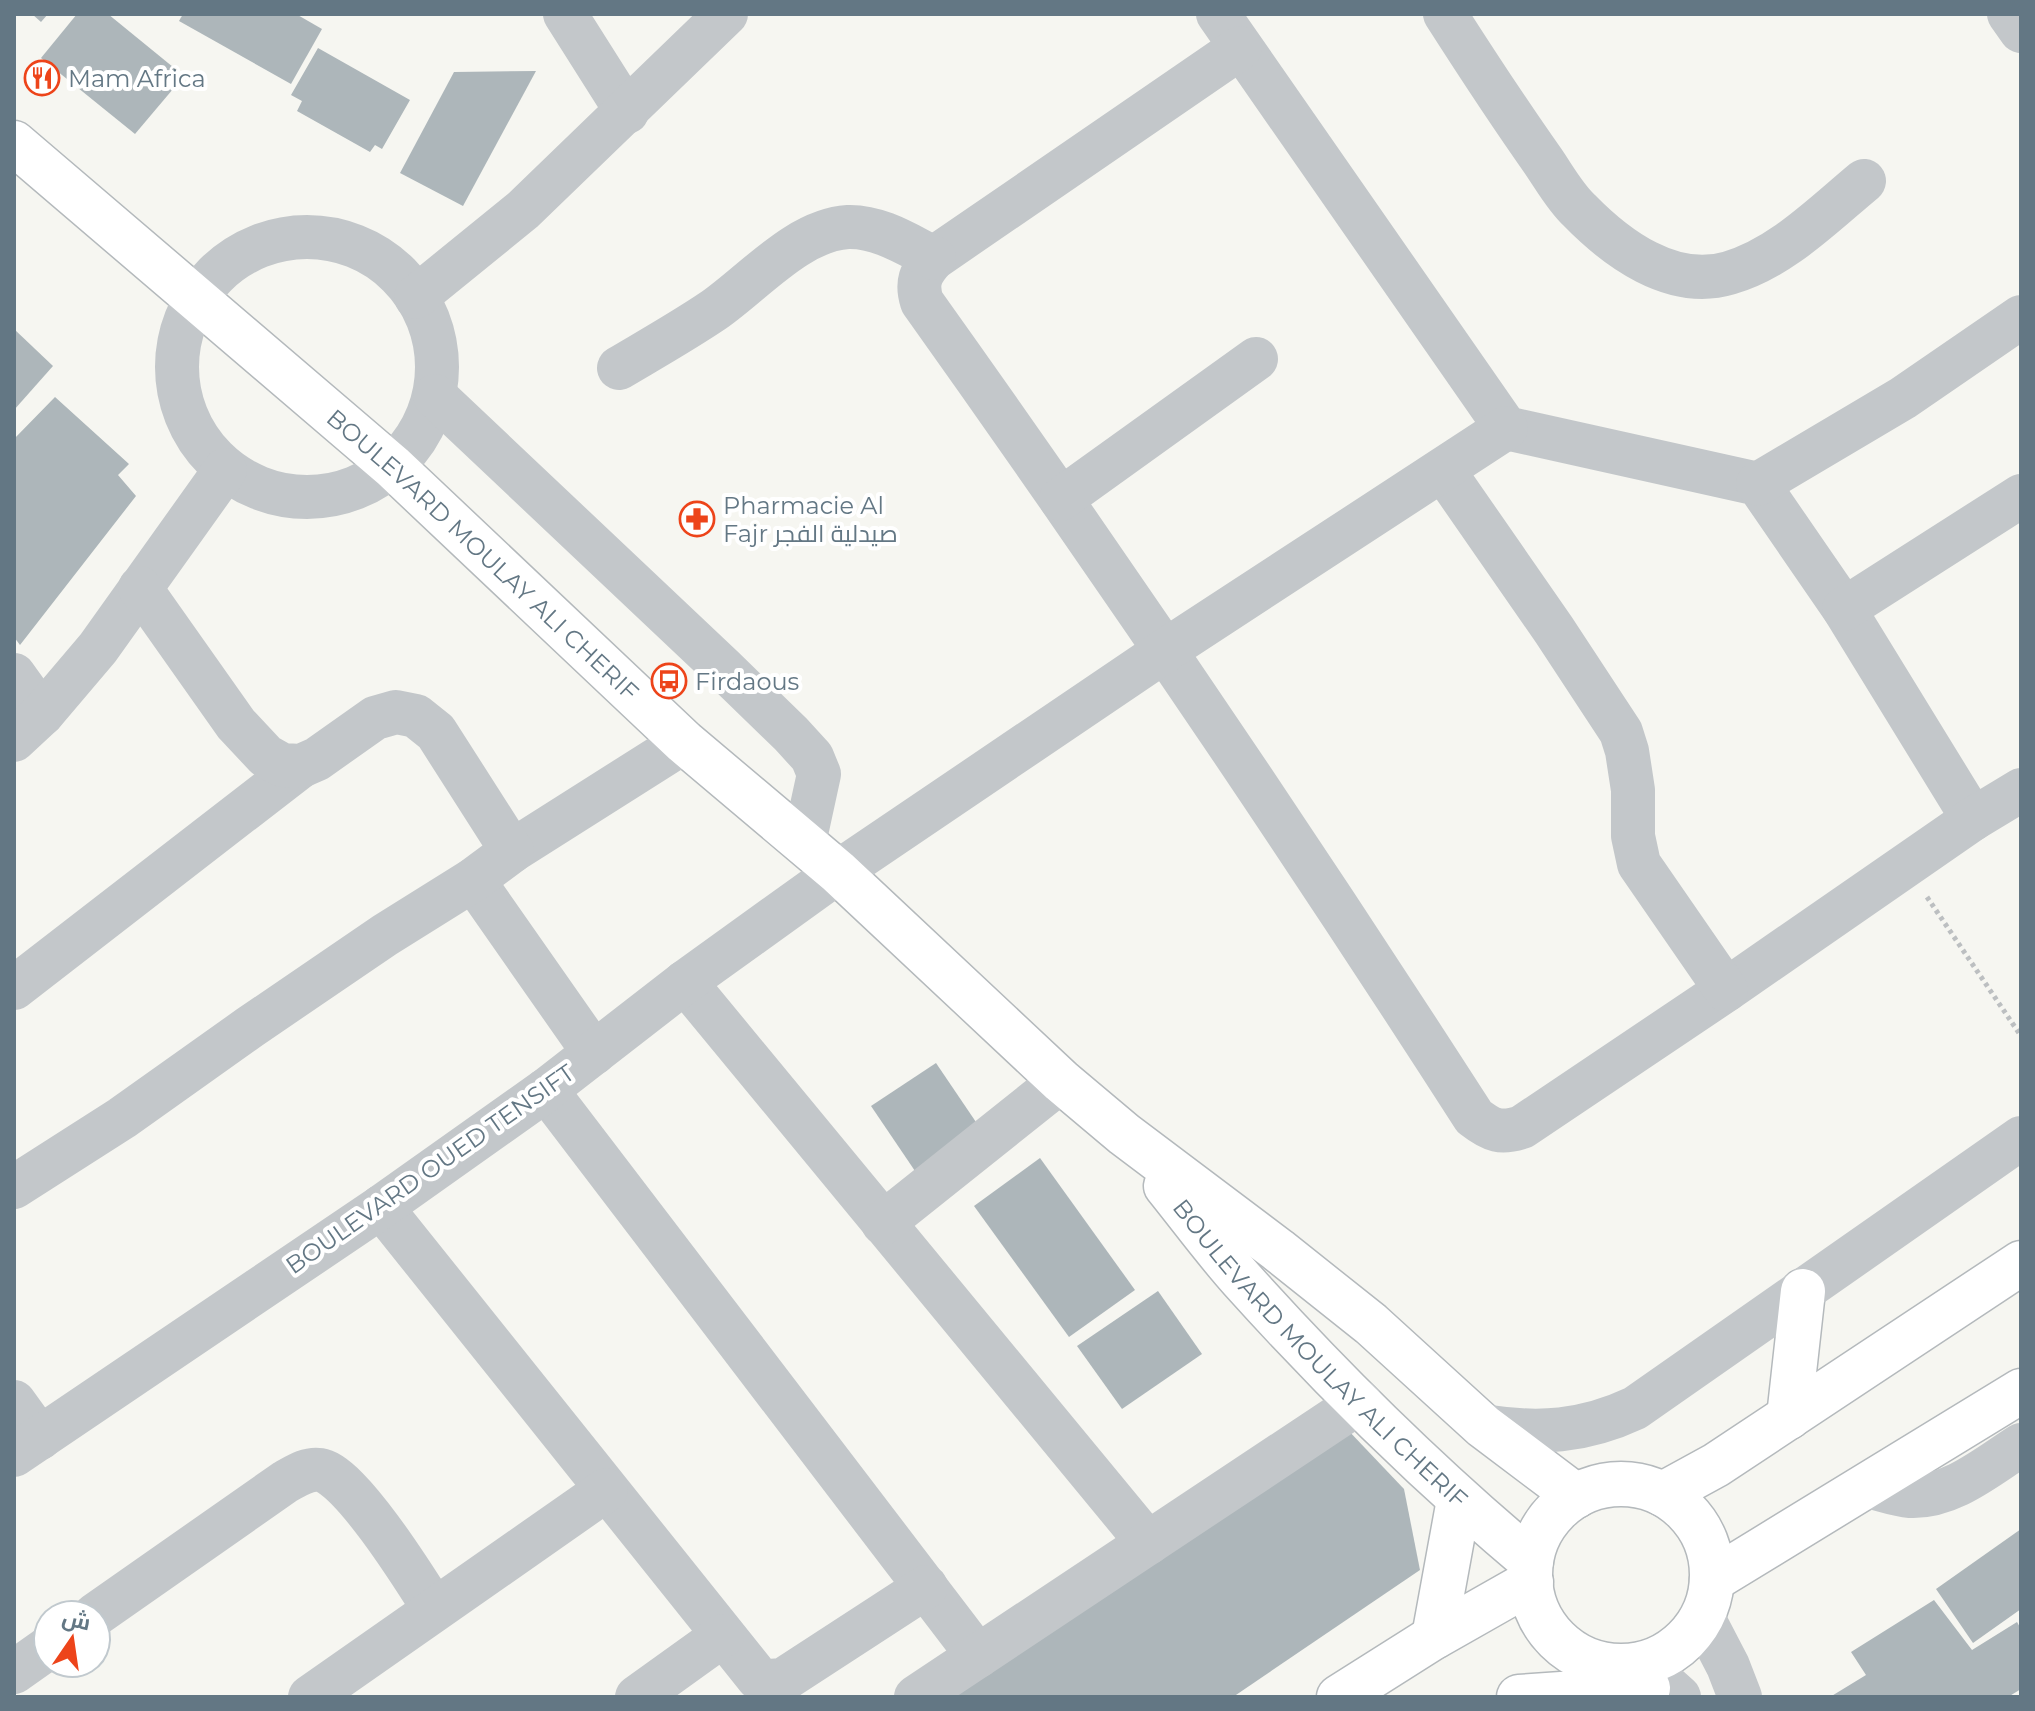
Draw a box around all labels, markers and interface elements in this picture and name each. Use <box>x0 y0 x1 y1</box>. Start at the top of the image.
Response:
restaurant icon: Mam Africa <box>23 59 61 97</box>
place label: Mam Africa <box>68 64 206 93</box>
street label: BOULEVARD MOULAY ALI CHERIF <box>321 403 645 706</box>
place label: Pharmacie Al Fajr صيدلية الفجر <box>723 491 898 548</box>
pharmacy icon: Pharmacie Al Fajr صيدلية الفجر <box>678 500 716 538</box>
bus stop icon: Firdaous <box>650 662 688 700</box>
place label: Firdaous <box>695 667 799 696</box>
street label: BOULEVARD OUED TENSIFT <box>280 1058 580 1280</box>
street label: BOULEVARD MOULAY ALI CHERIF <box>1167 1193 1474 1513</box>
north arrow <box>32 1599 112 1679</box>
text: ش <box>60 1604 93 1636</box>

